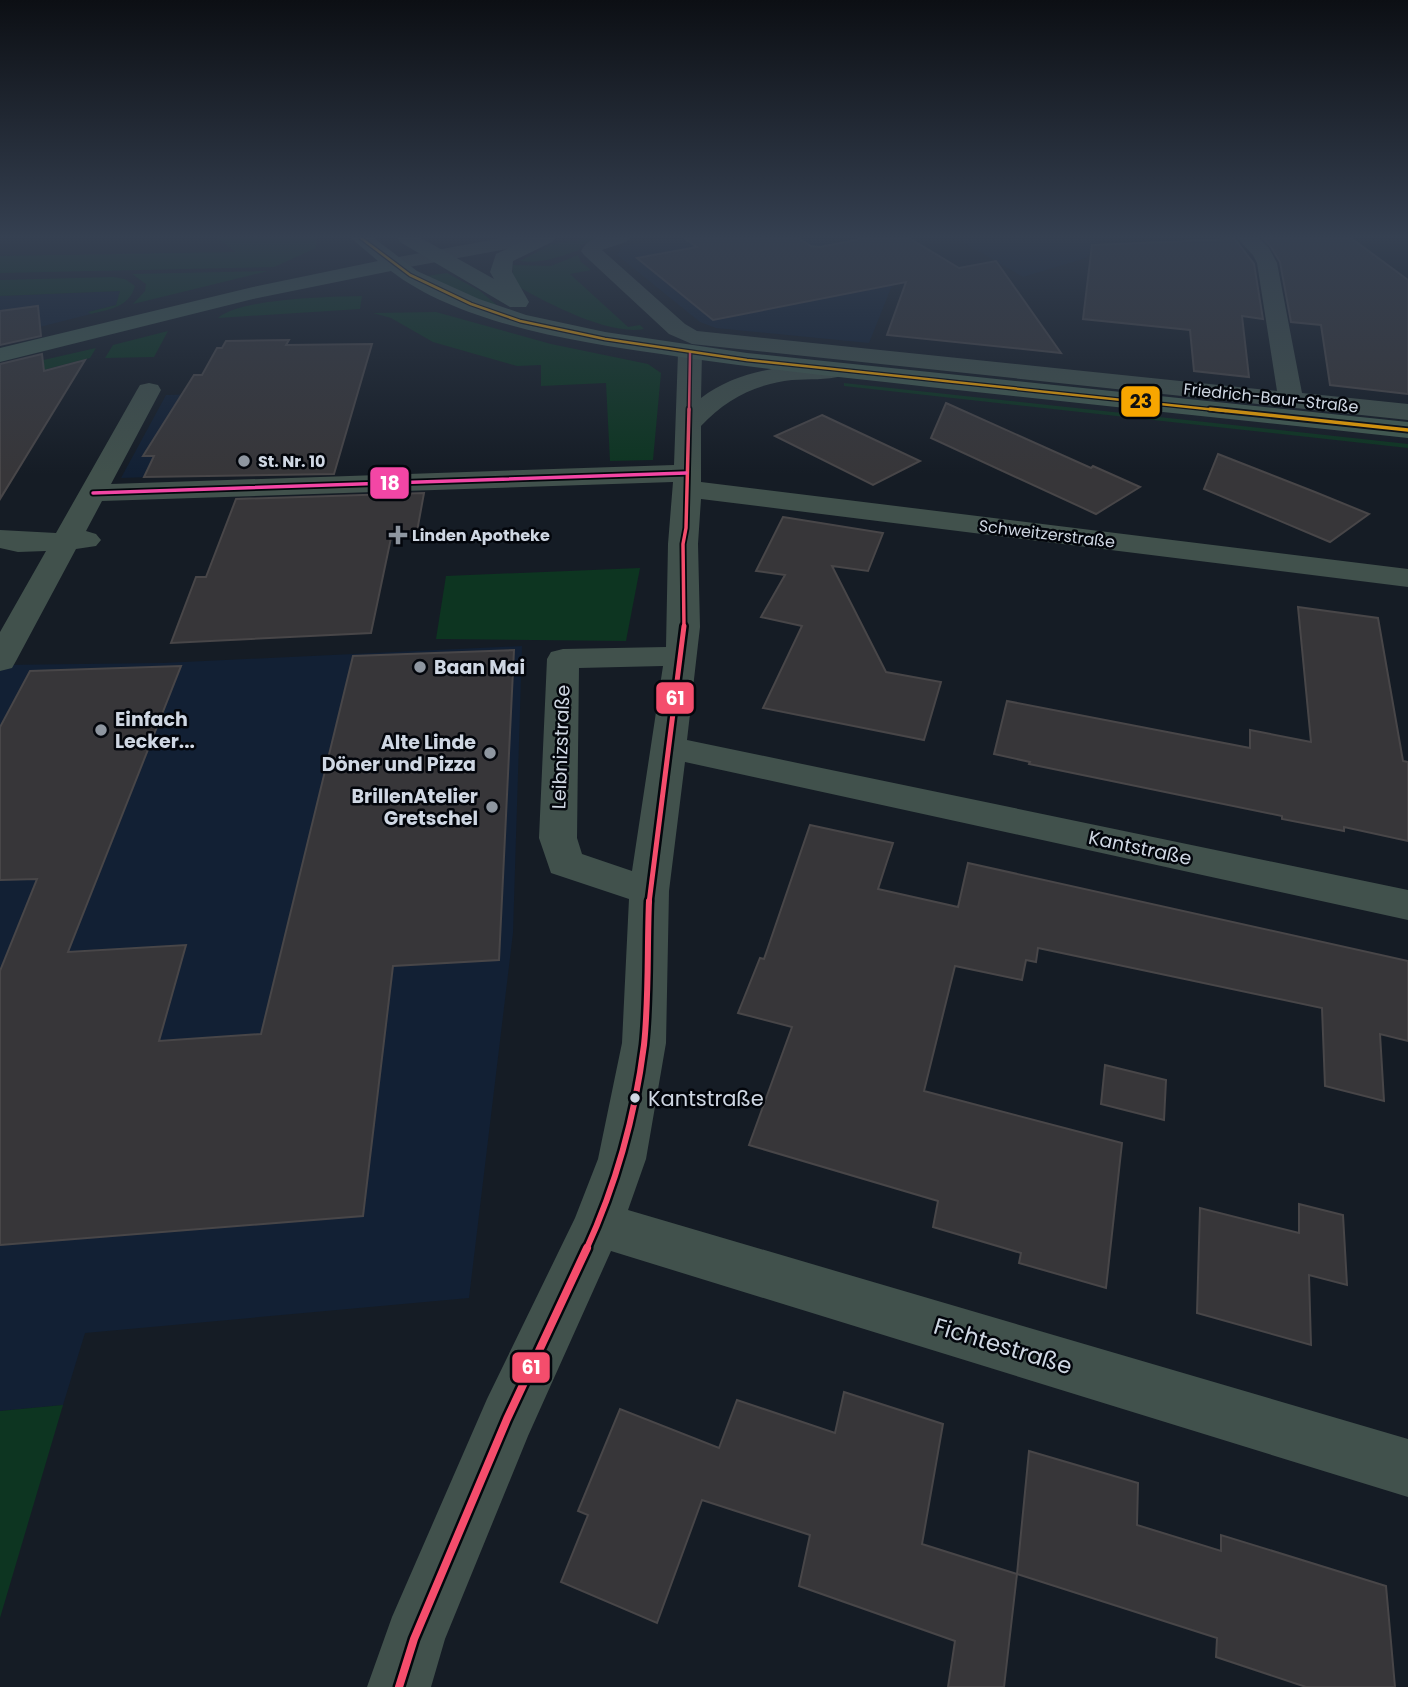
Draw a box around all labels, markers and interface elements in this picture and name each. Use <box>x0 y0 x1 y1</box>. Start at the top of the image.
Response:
street label: Friedrich-Baur-Straße <box>1182 377 1360 419</box>
line badge: 23 <box>1120 385 1161 418</box>
text: 23 <box>1130 388 1152 415</box>
place label: St. Nr. 10 <box>258 450 325 473</box>
marker: St. Nr. 10 <box>236 453 252 469</box>
line badge: 18 <box>369 466 410 500</box>
text: 18 <box>380 470 400 497</box>
street label: Schweitzerstraße <box>978 514 1117 554</box>
place label: Linden Apotheke <box>412 524 550 547</box>
marker: Linden Apotheke <box>390 527 406 543</box>
place label: Baan Mai <box>434 654 525 681</box>
marker: Baan Mai <box>412 659 428 675</box>
line badge: 61 <box>655 681 695 715</box>
street label: Leibnizstraße <box>545 684 577 810</box>
text: 61 <box>665 685 685 712</box>
place label: Einfach Lecker... <box>115 706 195 755</box>
marker: Einfach Lecker... <box>93 722 109 738</box>
place label: Alte Linde Döner und Pizza <box>322 729 476 778</box>
marker: Alte Linde Döner und Pizza <box>482 745 498 761</box>
place label: BrillenAtelier Gretschel <box>352 783 478 832</box>
marker: BrillenAtelier Gretschel <box>484 799 500 815</box>
street label: Kantstraße <box>1086 824 1194 872</box>
place label: Kantstraße <box>648 1084 764 1113</box>
marker: Kantstraße <box>628 1091 642 1105</box>
street label: Fichtestraße <box>930 1310 1076 1382</box>
line badge: 61 <box>511 1351 551 1384</box>
text: 61 <box>521 1354 541 1381</box>

